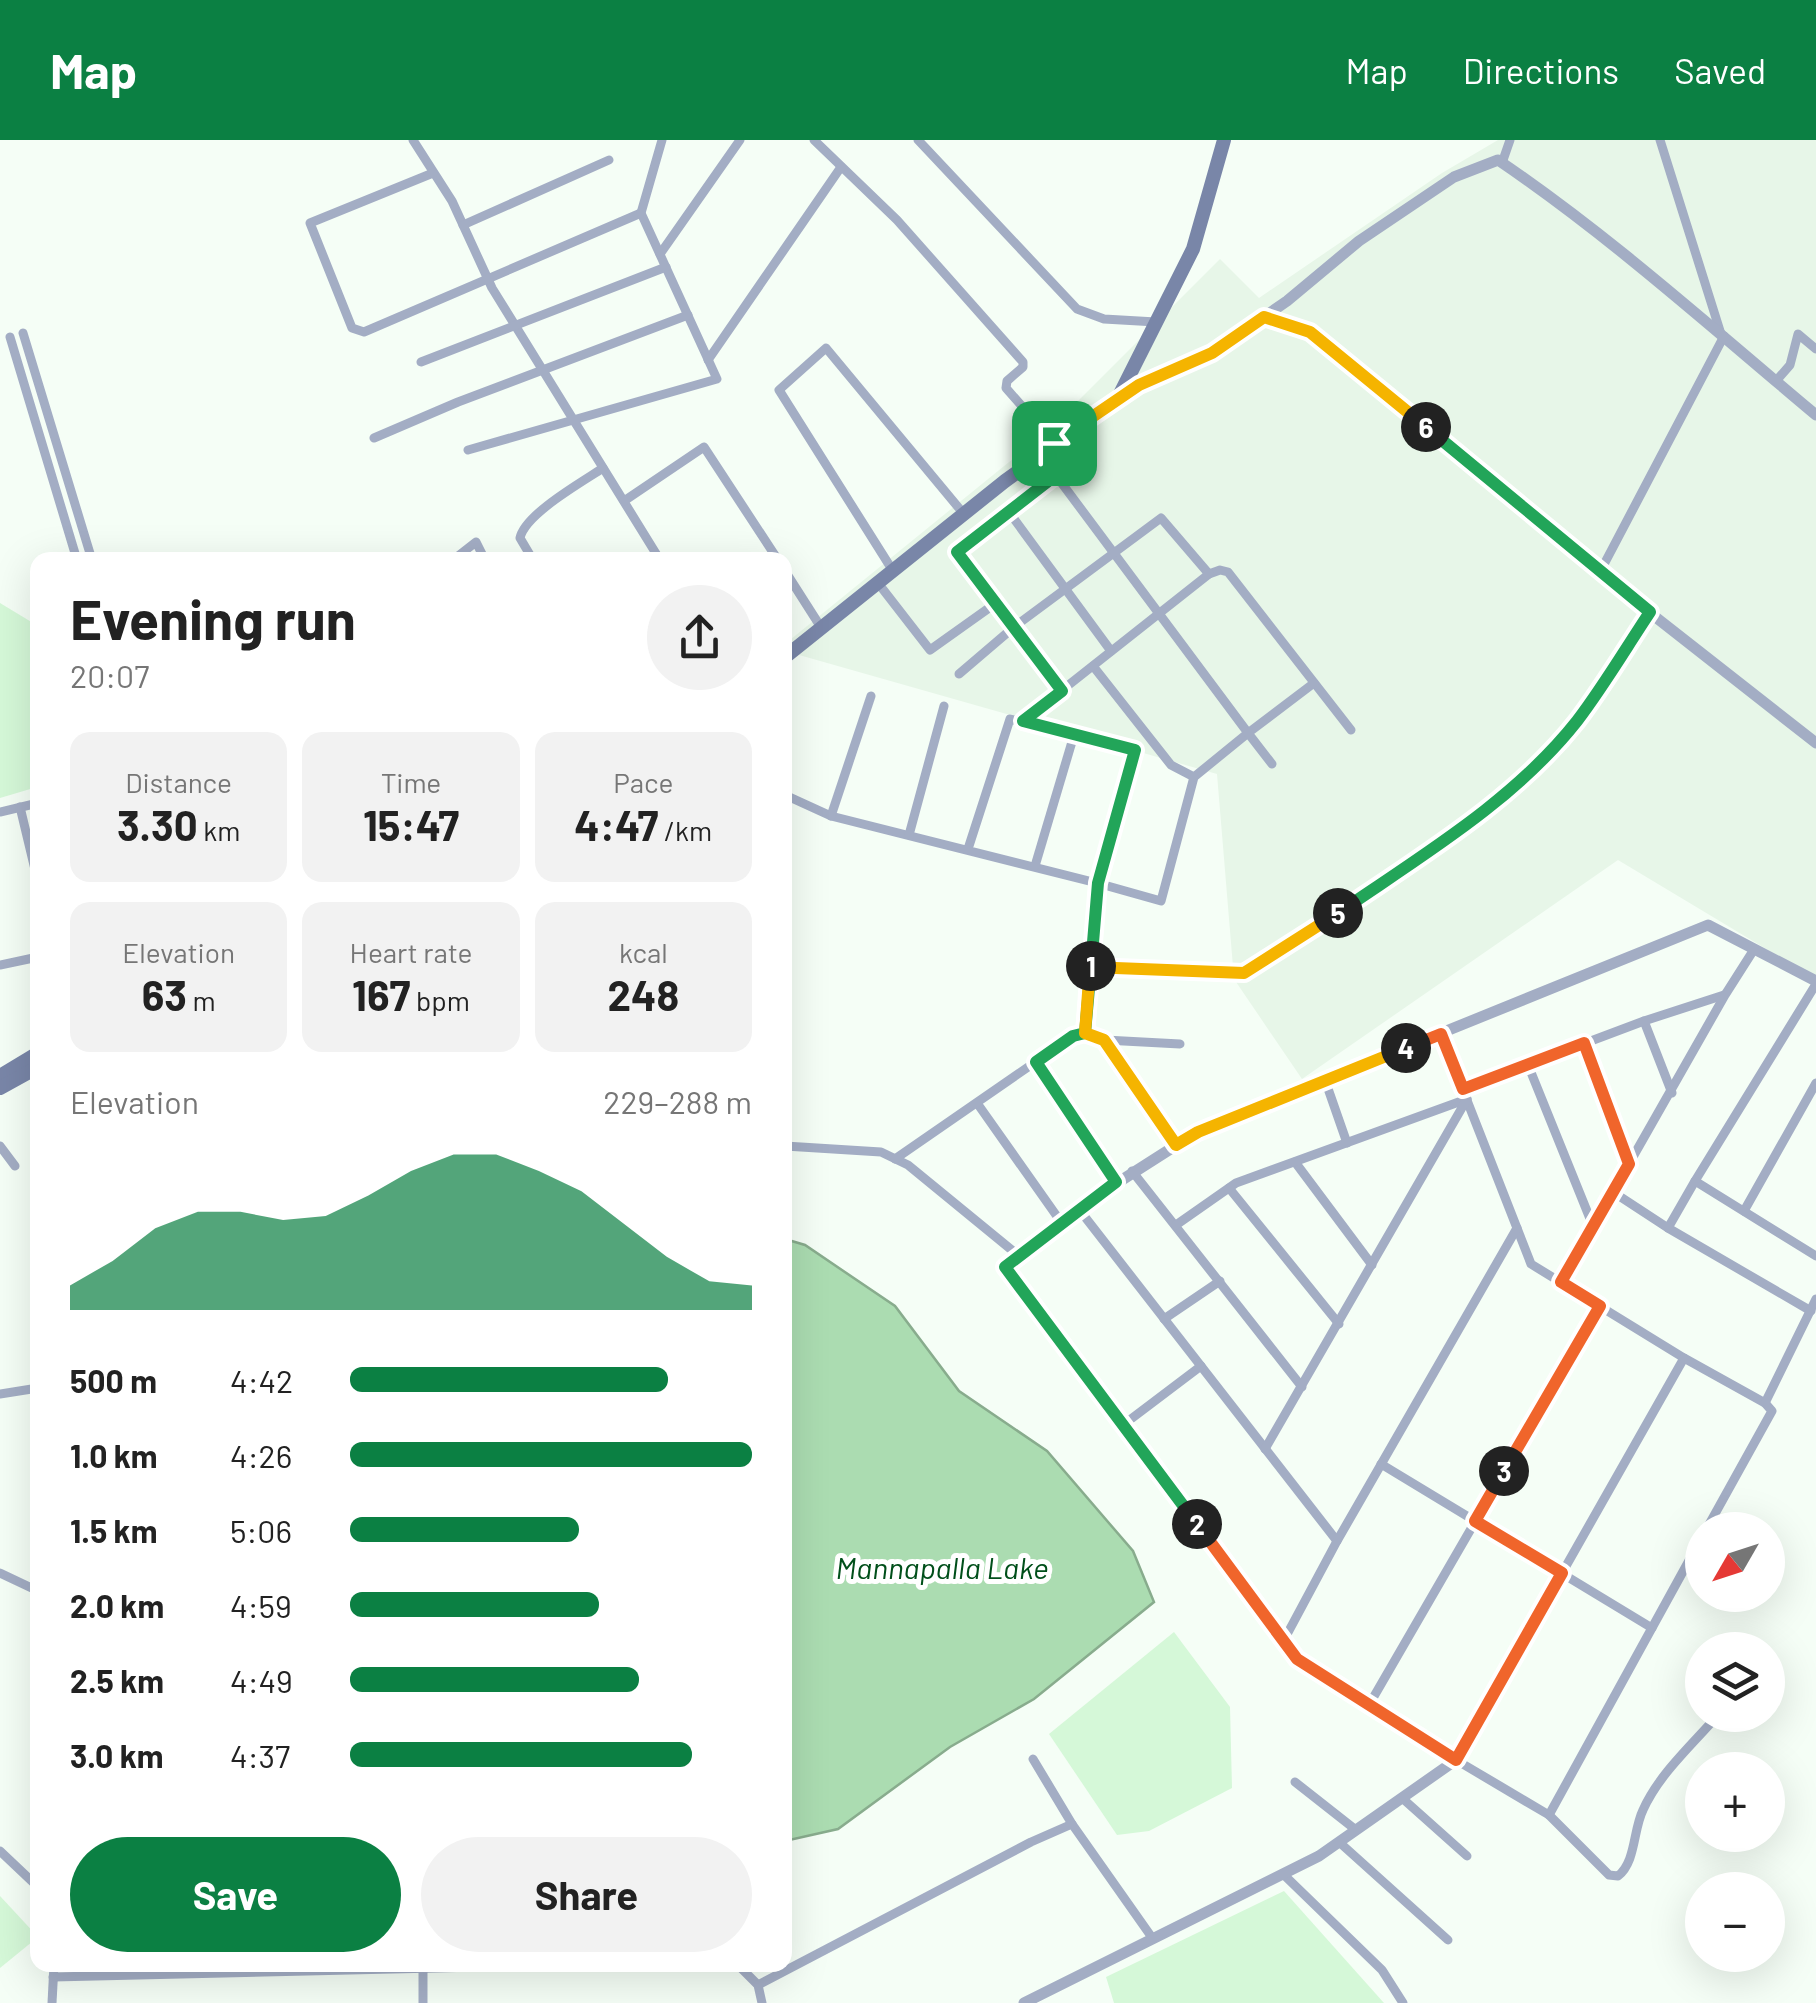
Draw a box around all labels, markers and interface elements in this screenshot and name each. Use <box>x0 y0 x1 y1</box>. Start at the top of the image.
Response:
text: Map <box>50 41 137 99</box>
text: Map <box>1346 49 1408 91</box>
text: Directions <box>1463 49 1619 91</box>
text: Saved <box>1674 49 1766 91</box>
pin <box>1012 401 1097 486</box>
pin: 6 <box>1401 402 1451 452</box>
text: 6 <box>1418 410 1434 444</box>
icon: arrive <box>1027 416 1082 471</box>
text: Evening run <box>70 585 356 651</box>
button: share <box>647 585 752 690</box>
text: 20:07 <box>70 656 149 694</box>
text: Distance <box>125 765 232 799</box>
text: Time <box>381 765 441 799</box>
text: Pace <box>613 765 673 799</box>
text: 3.30 <box>117 799 198 849</box>
text: 15:47 <box>363 799 459 849</box>
text: 4:47 <box>574 799 658 849</box>
text: km <box>198 813 240 847</box>
text: /km <box>658 813 712 847</box>
pin: 5 <box>1313 888 1363 938</box>
text: 5 <box>1330 896 1346 930</box>
text: Elevation <box>122 935 235 969</box>
text: Heart rate <box>350 935 472 969</box>
text: kcal <box>619 935 668 969</box>
pin: 1 <box>1066 941 1116 991</box>
text: 1 <box>1086 949 1096 983</box>
text: 63 <box>142 969 187 1019</box>
text: 167 <box>352 969 410 1019</box>
text: 248 <box>607 969 679 1019</box>
text: m <box>187 983 216 1017</box>
text: bpm <box>410 983 470 1017</box>
pin: 4 <box>1381 1023 1431 1073</box>
text: 4 <box>1398 1031 1414 1065</box>
text: Elevation <box>70 1082 199 1120</box>
text: 229–288 m <box>603 1082 752 1120</box>
text: 500 m <box>70 1361 157 1399</box>
text: 4:42 <box>230 1361 293 1399</box>
text: 1.0 km <box>70 1436 158 1474</box>
text: 4:26 <box>230 1436 292 1474</box>
pin: 3 <box>1479 1446 1529 1496</box>
text: 3 <box>1496 1454 1512 1488</box>
pin: 2 <box>1172 1499 1222 1549</box>
text: 2 <box>1189 1507 1205 1541</box>
text: 1.5 km <box>70 1511 157 1549</box>
text: 5:06 <box>230 1511 292 1549</box>
north arrow <box>1685 1512 1785 1612</box>
map controls <box>1685 1512 1785 1972</box>
water label: Mannapalla Lake <box>836 1549 1048 1585</box>
text: 2.0 km <box>70 1586 164 1624</box>
text: 4:59 <box>230 1586 292 1624</box>
button: layers <box>1685 1632 1785 1732</box>
text: 2.5 km <box>70 1661 164 1699</box>
text: 4:49 <box>230 1661 293 1699</box>
text: 3.0 km <box>70 1736 164 1774</box>
text: 4:37 <box>230 1736 290 1774</box>
button: + <box>1685 1752 1785 1852</box>
button: Save <box>70 1837 401 1952</box>
button: Share <box>421 1837 752 1952</box>
button: − <box>1685 1872 1785 1972</box>

